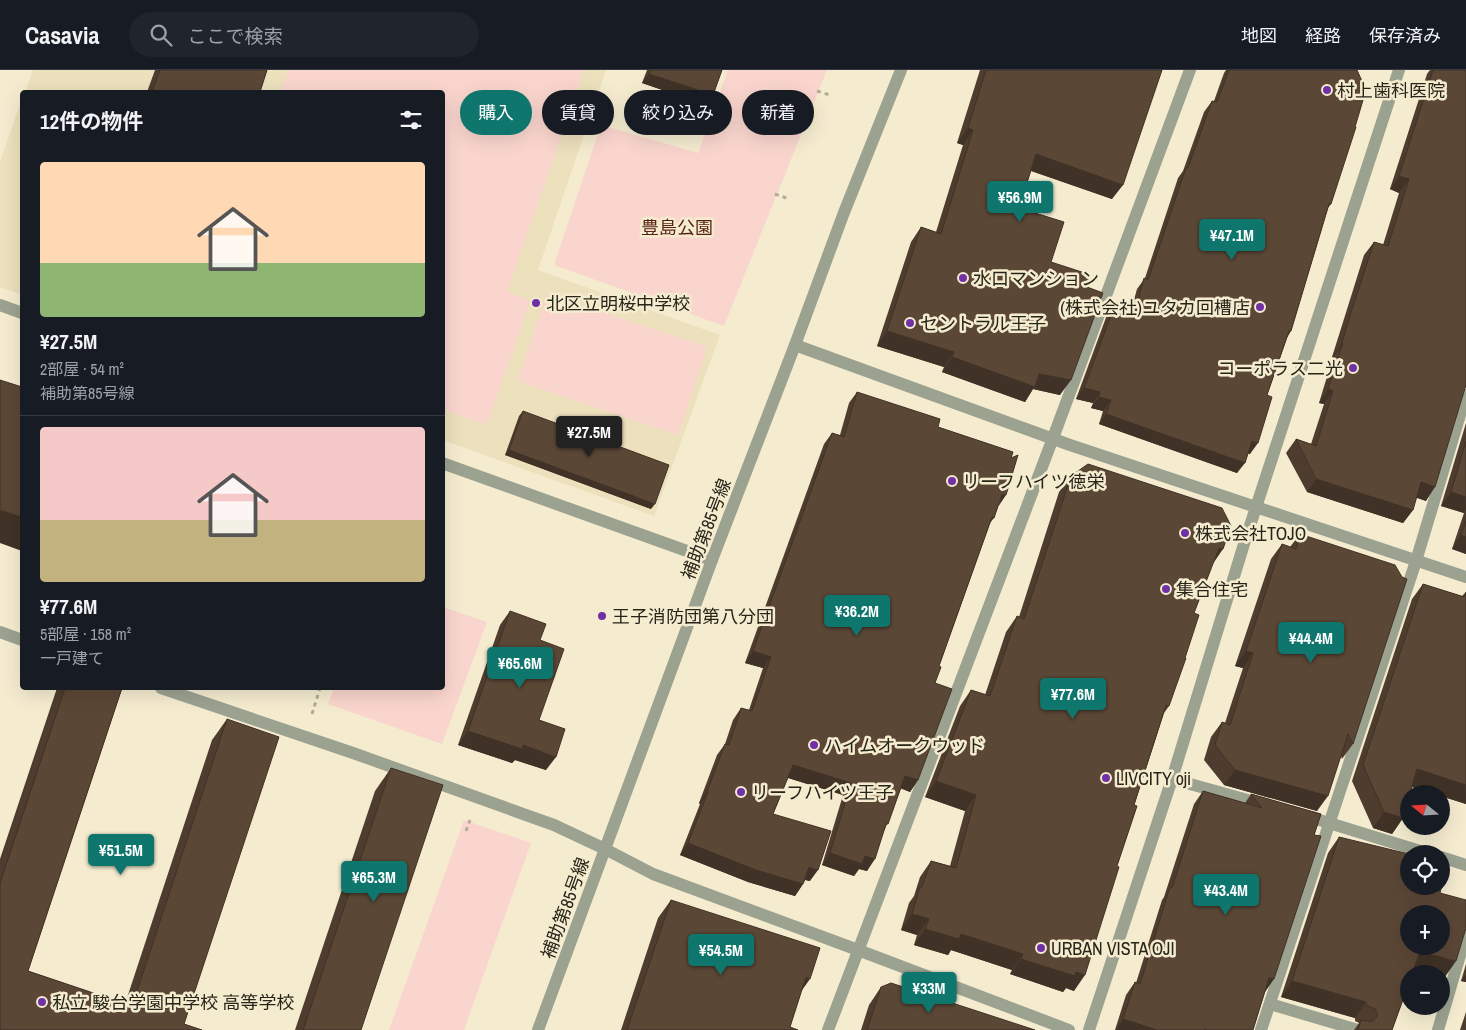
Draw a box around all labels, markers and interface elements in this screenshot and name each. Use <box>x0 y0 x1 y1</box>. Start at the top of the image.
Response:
search box <box>129 12 479 57</box>
text: Casavia <box>25 19 99 51</box>
icon: search <box>147 21 175 49</box>
text: ここで検索 <box>187 23 282 49</box>
text: 地図 <box>1241 23 1277 48</box>
text: 経路 <box>1305 23 1341 48</box>
text: 保存済み <box>1369 23 1441 48</box>
place label: 村上歯科医院 <box>1337 78 1445 103</box>
marker: 村上歯科医院 <box>1321 84 1333 96</box>
chip: 購入 <box>460 90 532 135</box>
chip: 賃貸 <box>542 90 614 135</box>
chip: 絞り込み <box>624 90 732 135</box>
chip: 新着 <box>742 90 814 135</box>
icon: filters <box>397 106 425 134</box>
text: 12件の物件 <box>40 107 143 136</box>
pin: ¥56.9M <box>979 180 1061 223</box>
text: ¥56.9M <box>998 186 1042 208</box>
icon: home <box>188 194 278 284</box>
park label: 豊島公園 <box>641 215 713 240</box>
pin: ¥47.1M <box>1191 218 1273 261</box>
text: ¥47.1M <box>1210 224 1254 246</box>
place label: 水口マンション <box>973 266 1099 291</box>
marker: 水口マンション <box>957 272 969 284</box>
place label: 北区立明桜中学校 <box>546 291 690 316</box>
place label: (株式会社)ユタカ回槽店 <box>1060 295 1250 320</box>
marker: 北区立明桜中学校 <box>530 297 542 309</box>
marker: (株式会社)ユタカ回槽店 <box>1254 301 1266 313</box>
place label: セントラル王子 <box>920 311 1046 336</box>
marker: セントラル王子 <box>904 317 916 329</box>
text: ¥27.5M <box>40 327 97 356</box>
place label: コーポラス二光 <box>1217 356 1343 381</box>
text: 2部屋 · 54 m² <box>40 358 124 380</box>
marker: コーポラス二光 <box>1347 362 1359 374</box>
text: 補助第85号線 <box>40 382 135 404</box>
pin: ¥27.5M <box>548 416 630 458</box>
text: ¥27.5M <box>567 421 611 443</box>
icon: home <box>188 460 278 550</box>
place label: リーフハイツ徳栄 <box>962 469 1105 494</box>
street label: 補助第85号線 <box>675 475 737 583</box>
marker: リーフハイツ徳栄 <box>946 475 958 487</box>
place label: 株式会社TOJO <box>1195 521 1306 546</box>
marker: 株式会社TOJO <box>1179 527 1191 539</box>
place label: 集合住宅 <box>1176 577 1248 602</box>
marker: 集合住宅 <box>1160 583 1172 595</box>
text: ¥77.6M <box>40 592 97 621</box>
pin: ¥36.2M <box>816 594 898 637</box>
text: ¥36.2M <box>835 600 879 622</box>
place label: 王子消防団第八分団 <box>612 604 774 629</box>
marker: 王子消防団第八分団 <box>596 610 608 622</box>
pin: ¥44.4M <box>1270 622 1352 664</box>
text: 5部屋 · 158 m² <box>40 623 131 645</box>
text: ¥44.4M <box>1289 627 1333 649</box>
pin: ¥65.6M <box>479 646 561 689</box>
text: 一戸建て <box>40 647 104 669</box>
text: ¥65.6M <box>498 652 542 674</box>
pin: ¥77.6M <box>1032 678 1114 720</box>
text: ¥77.6M <box>1051 683 1095 705</box>
place label: ハイムオークウッド <box>824 733 985 758</box>
marker: ハイムオークウッド <box>808 739 820 751</box>
place label: LIVCITY oji <box>1116 766 1191 791</box>
marker: LIVCITY oji <box>1100 772 1112 784</box>
place label: リーフハイツ王子 <box>751 780 894 805</box>
north arrow <box>1400 785 1450 835</box>
map controls <box>1400 785 1450 1015</box>
marker: リーフハイツ王子 <box>735 786 747 798</box>
pin: ¥51.5M <box>80 834 162 876</box>
text: ¥51.5M <box>99 839 143 861</box>
button: locate <box>1400 845 1450 895</box>
street label: 補助第85号線 <box>535 854 595 962</box>
pin: ¥65.3M <box>333 860 415 903</box>
text: ¥65.3M <box>352 866 396 888</box>
pin: ¥43.4M <box>1185 874 1267 916</box>
text: ¥43.4M <box>1204 879 1248 901</box>
button: + <box>1400 905 1450 955</box>
pin: ¥54.5M <box>680 934 762 976</box>
place label: URBAN VISTA OJI <box>1051 936 1175 961</box>
text: ¥54.5M <box>699 939 743 961</box>
marker: URBAN VISTA OJI <box>1035 942 1047 954</box>
button: − <box>1400 965 1450 1015</box>
pin: ¥33M <box>899 972 959 1014</box>
text: ¥33M <box>913 977 945 999</box>
place label: 私立 駿台学園中学校 高等学校 <box>52 990 294 1015</box>
marker: 私立 駿台学園中学校 高等学校 <box>36 996 48 1008</box>

